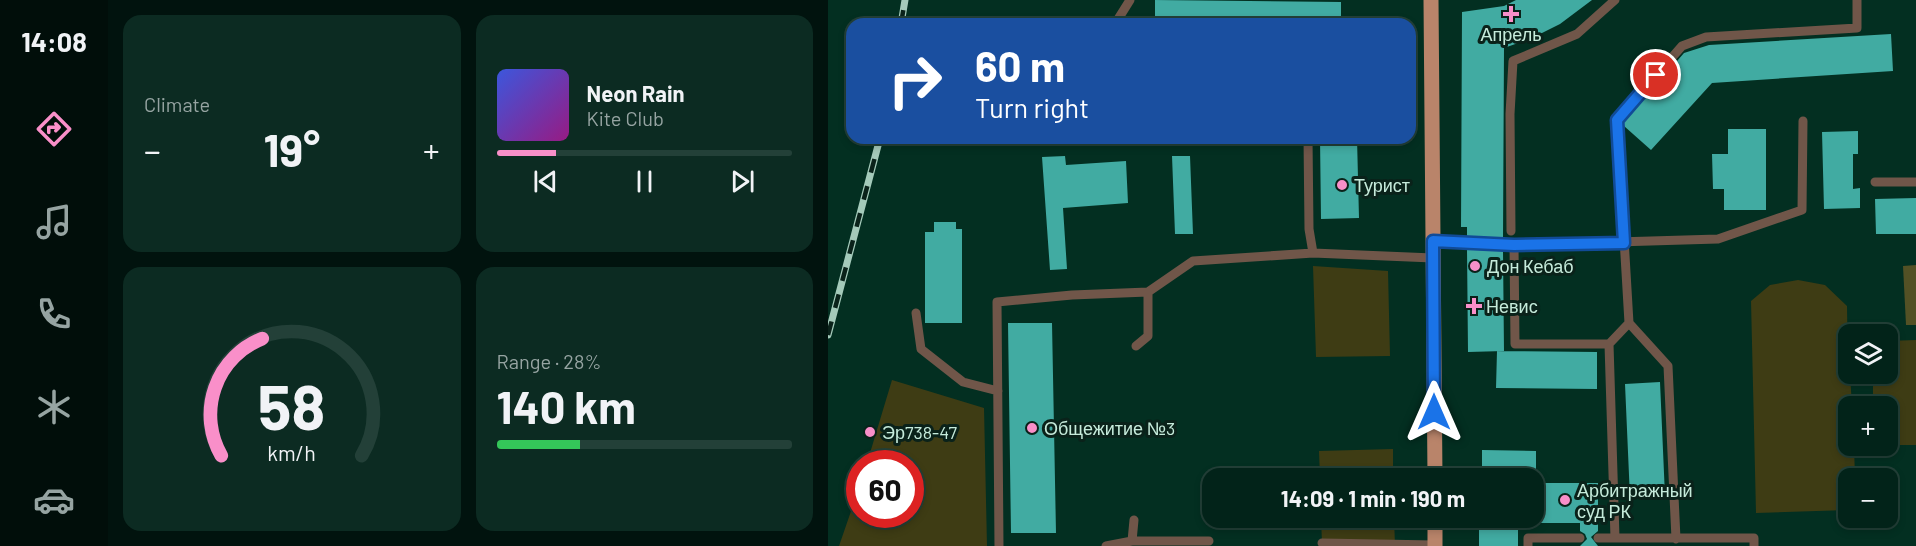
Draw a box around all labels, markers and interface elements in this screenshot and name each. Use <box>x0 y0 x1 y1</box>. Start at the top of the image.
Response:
marker: Апрель <box>1504 7 1518 21</box>
place label: Апрель <box>1480 23 1542 45</box>
text: 14:08 <box>21 25 87 57</box>
text: 60 m <box>975 40 1065 90</box>
icon: right <box>876 42 954 120</box>
pin <box>1630 49 1681 100</box>
icon: arrive <box>1639 58 1672 91</box>
text: Neon Rain <box>587 80 685 106</box>
text: Turn right <box>975 91 1089 123</box>
text: Climate <box>144 92 210 116</box>
text: Kite Club <box>587 106 664 130</box>
icon: directions <box>33 108 75 150</box>
text: 19° <box>263 122 320 176</box>
text: − <box>144 130 161 170</box>
text: + <box>423 130 440 170</box>
icon: previous <box>529 165 562 198</box>
icon: pause <box>628 165 661 198</box>
icon: next <box>726 165 759 198</box>
place label: Турист <box>1354 174 1410 196</box>
marker: Турист <box>1335 178 1349 192</box>
icon: music <box>33 201 75 243</box>
place label: Дон Кебаб <box>1487 255 1573 277</box>
marker: Дон Кебаб <box>1468 259 1482 273</box>
icon: phone <box>33 293 75 335</box>
place label: Невис <box>1486 295 1538 317</box>
marker: Невис <box>1467 299 1481 313</box>
map controls <box>1838 324 1898 528</box>
button: layers <box>1838 324 1898 384</box>
text: Range · 28% <box>497 349 601 373</box>
text: 58 <box>258 368 325 442</box>
text: 140 km <box>497 379 636 433</box>
position arrow <box>1402 380 1466 444</box>
icon: climate <box>33 386 75 428</box>
button: + <box>1838 396 1898 456</box>
place label: Общежитие №3 <box>1044 417 1175 439</box>
place label: Эр738-47 <box>882 421 958 443</box>
marker: Общежитие №3 <box>1025 421 1039 435</box>
marker: Эр738-47 <box>863 425 877 439</box>
text: km/h <box>267 440 316 465</box>
speed limit sign: 60 <box>846 450 924 528</box>
button: − <box>1838 468 1898 528</box>
icon: car <box>33 479 75 521</box>
place label: Арбитражный суд РК <box>1577 479 1693 522</box>
text: 14:09 · 1 min · 190 m <box>1281 485 1465 511</box>
marker: Арбитражный суд РК <box>1558 493 1572 507</box>

